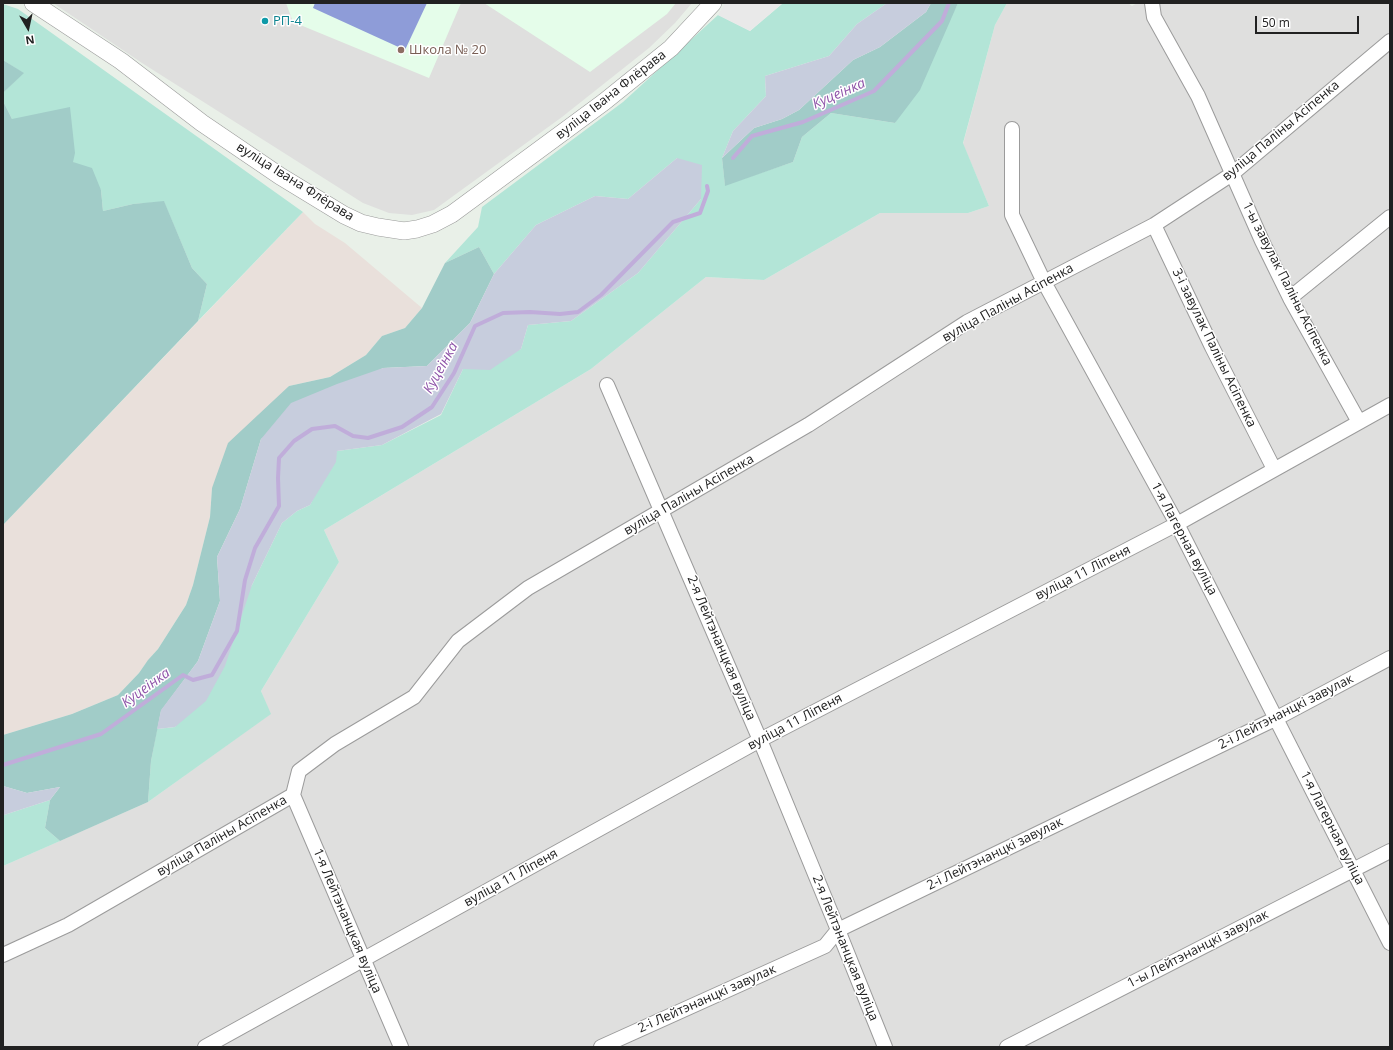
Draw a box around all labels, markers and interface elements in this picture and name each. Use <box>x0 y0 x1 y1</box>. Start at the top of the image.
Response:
north arrow <box>8 8 48 48</box>
scale bar <box>1257 8 1361 34</box>
place label: РП-4 <box>273 13 302 29</box>
text: 50 m <box>1262 14 1290 31</box>
marker: РП-4 <box>260 16 270 26</box>
text: N <box>24 32 36 48</box>
place label: Школа № 20 <box>409 42 486 58</box>
marker: Школа № 20 <box>396 45 406 55</box>
street label: вуліца Івана Флёрава <box>553 47 669 143</box>
water label: Куцеінка <box>810 75 868 113</box>
street label: вуліца Паліны Асіпенка <box>1219 78 1343 184</box>
street label: вуліца Івана Флёрава <box>233 139 357 225</box>
street label: 1-ы завулак Паліны Асіпенка <box>1239 200 1335 368</box>
street label: вуліца Паліны Асіпенка <box>940 260 1076 346</box>
street label: 3-і завулак Паліны Асіпенка <box>1169 266 1259 430</box>
water label: Куцеінка <box>420 339 462 397</box>
street label: вуліца Паліны Асіпенка <box>621 451 757 539</box>
street label: 1-я Лагерная вуліца <box>1148 480 1220 598</box>
street label: вуліца 11 Ліпеня <box>1033 542 1133 604</box>
street label: 2-я Лейтэнанцкая вуліца <box>683 573 759 723</box>
water label: Куцеінка <box>118 665 174 711</box>
street label: 2-і Лейтэнанцкі завулак <box>1216 671 1356 753</box>
street label: вуліца 11 Ліпеня <box>745 690 845 754</box>
street label: 1-я Лагерная вуліца <box>1297 769 1367 887</box>
street label: вуліца Паліны Асіпенка <box>154 792 290 880</box>
street label: 2-і Лейтэнанцкі завулак <box>924 814 1066 894</box>
street label: 1-я Лейтэнанцкая вуліца <box>309 846 385 996</box>
street label: вуліца 11 Ліпеня <box>461 846 561 910</box>
street label: 2-я Лейтэнанцкая вуліца <box>809 873 881 1023</box>
street label: 1-ы Лейтэнанцкі завулак <box>1125 907 1271 991</box>
street label: 2-і Лейтэнанцкі завулак <box>636 961 778 1037</box>

